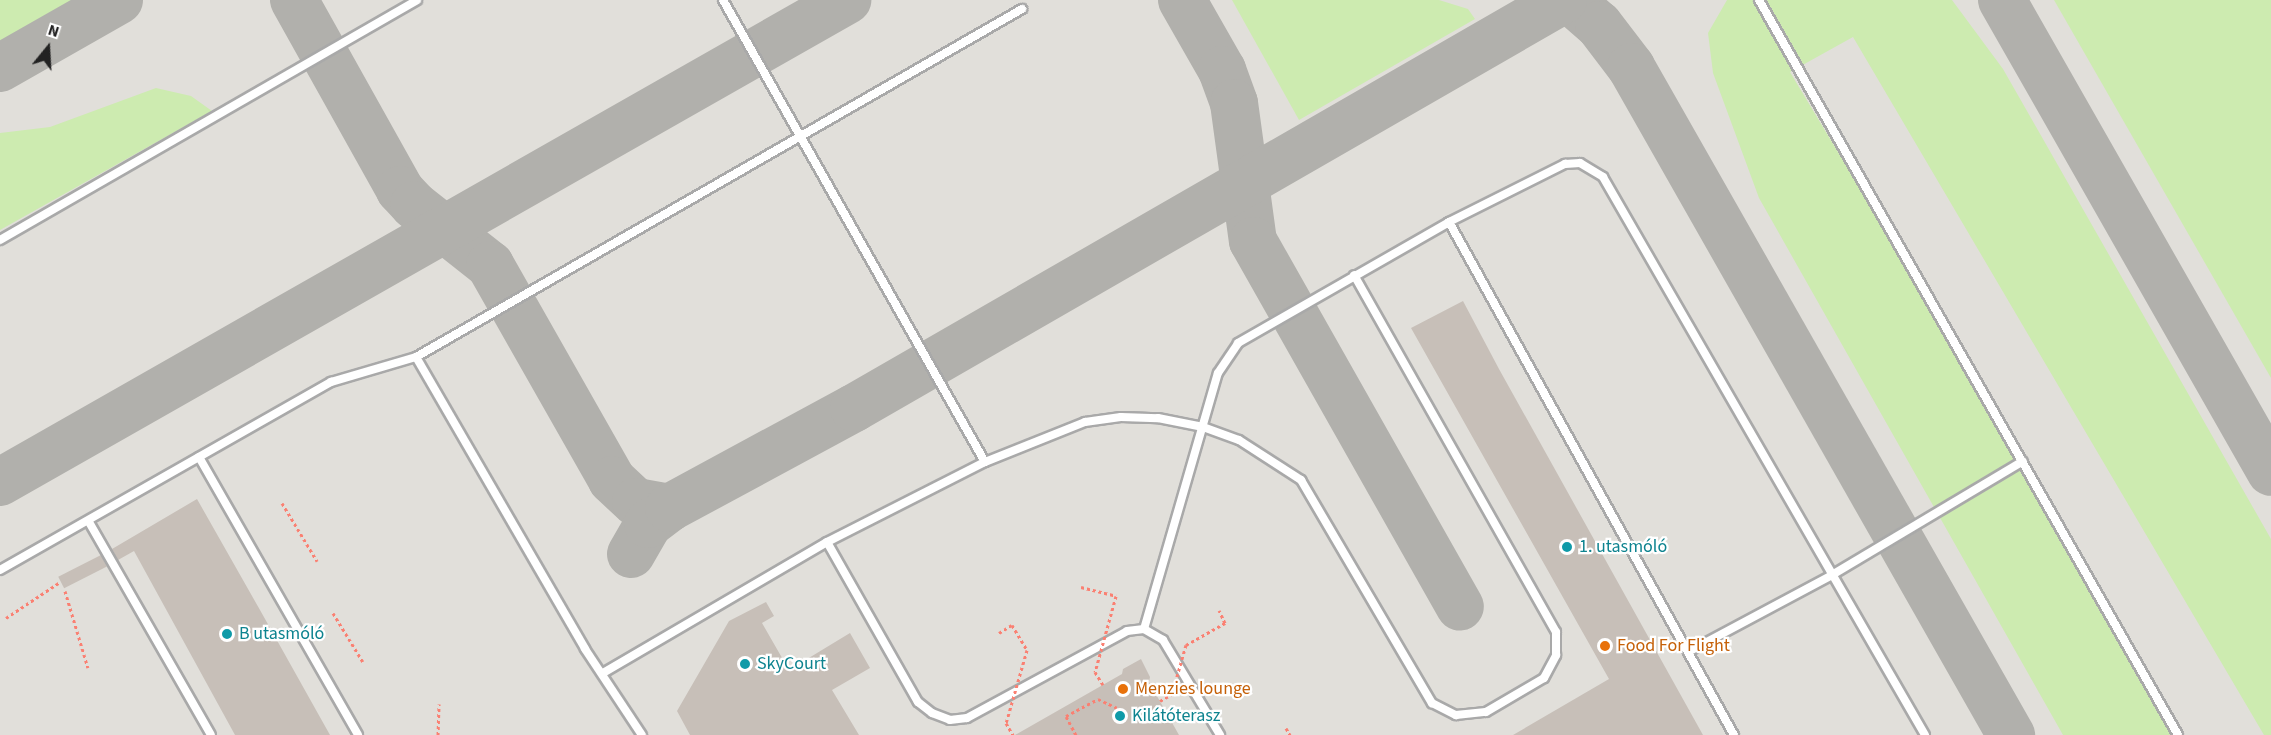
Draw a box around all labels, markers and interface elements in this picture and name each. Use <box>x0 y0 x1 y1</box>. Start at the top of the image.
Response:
north arrow <box>18 18 78 78</box>
text: N <box>45 19 62 43</box>
place label: 1. utasmóló <box>1579 536 1667 558</box>
marker: 1. utasmóló <box>1560 540 1574 554</box>
place label: B utasmóló <box>239 623 324 645</box>
marker: B utasmóló <box>220 627 234 641</box>
place label: Food For Flight <box>1617 635 1730 657</box>
marker: Food For Flight <box>1598 639 1612 653</box>
place label: SkyCourt <box>757 653 826 675</box>
marker: SkyCourt <box>738 657 752 671</box>
place label: Menzies lounge <box>1135 678 1251 700</box>
marker: Menzies lounge <box>1116 682 1130 696</box>
place label: Kilátóterasz <box>1132 705 1220 727</box>
marker: Kilátóterasz <box>1113 709 1127 723</box>

